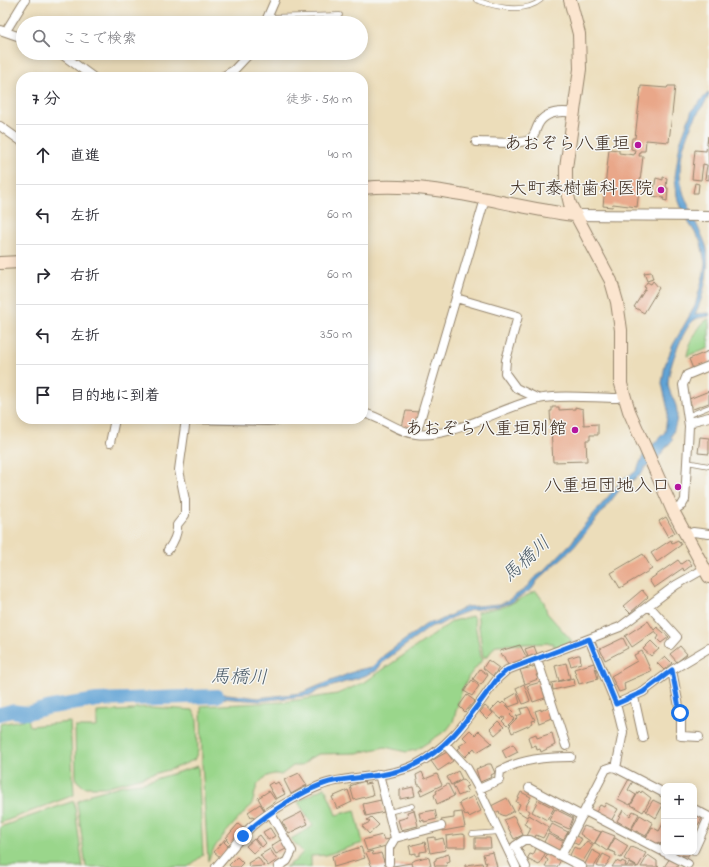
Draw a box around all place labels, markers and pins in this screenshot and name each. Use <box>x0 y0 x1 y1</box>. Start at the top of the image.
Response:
place label: あおぞら八重垣 <box>504 132 630 158</box>
marker: あおぞら八重垣 <box>633 140 643 150</box>
place label: 大町泰樹歯科医院 <box>509 177 653 203</box>
marker: 大町泰樹歯科医院 <box>656 185 666 195</box>
place label: あおぞら八重垣別館 <box>405 417 567 443</box>
marker: あおぞら八重垣別館 <box>570 425 580 435</box>
place label: 八重垣団地入口 <box>544 474 670 500</box>
marker: 八重垣団地入口 <box>673 482 683 492</box>

